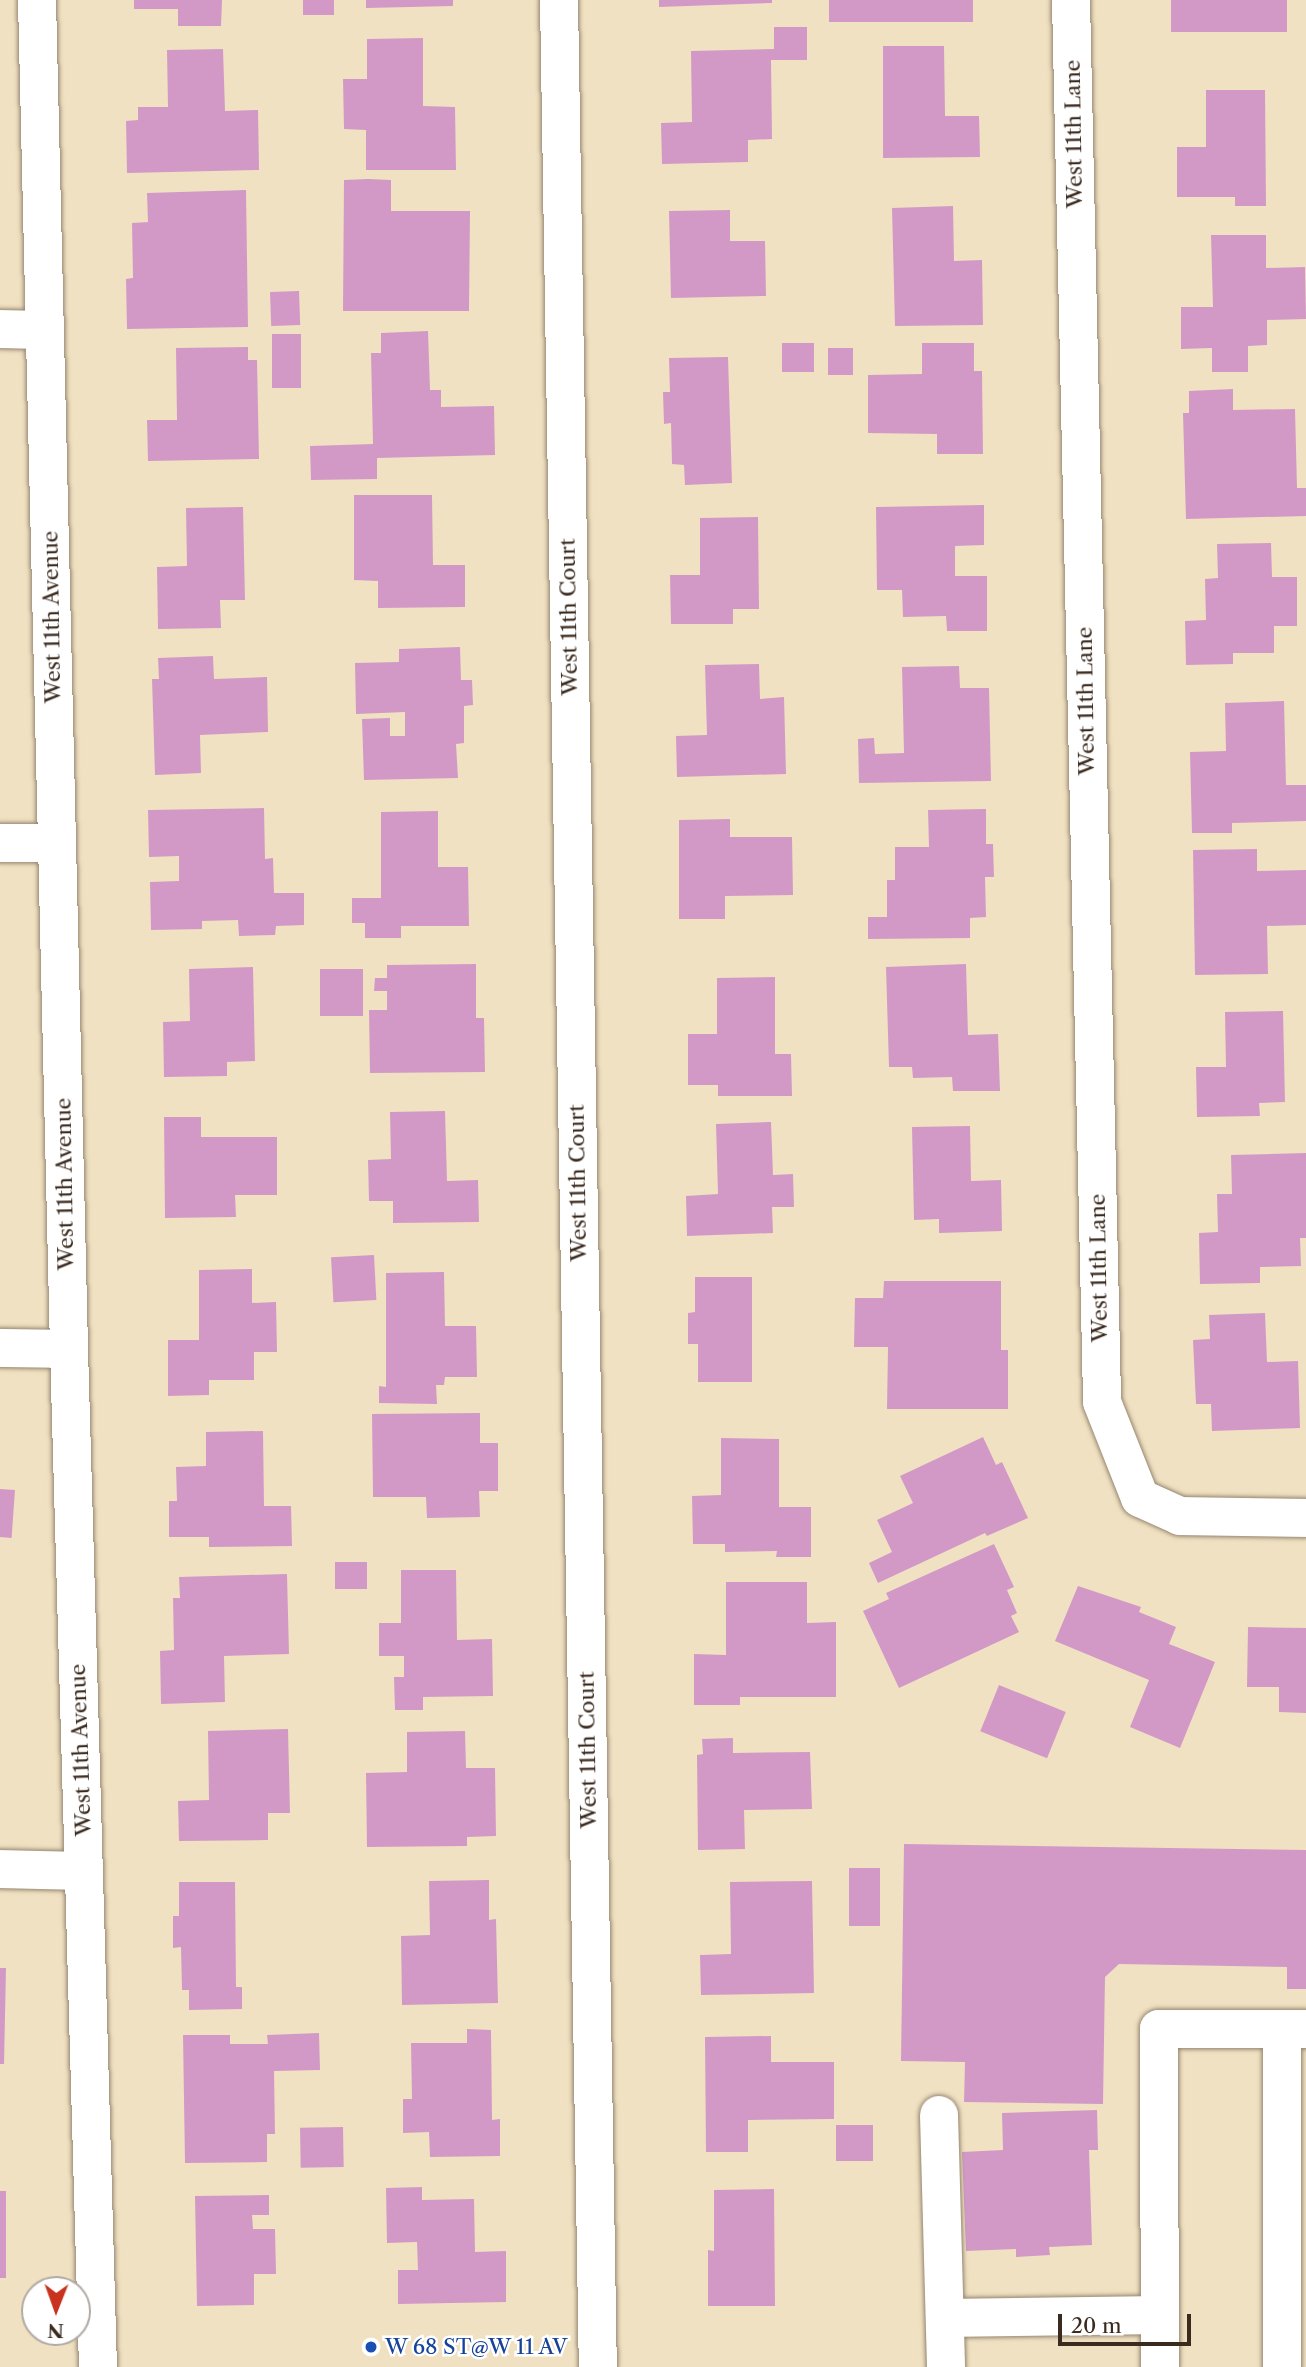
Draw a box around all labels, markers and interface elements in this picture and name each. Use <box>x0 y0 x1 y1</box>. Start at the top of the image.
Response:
street label: West 11th Lane <box>1060 60 1088 208</box>
street label: West 11th Avenue <box>38 530 66 704</box>
street label: West 11th Court <box>555 538 583 696</box>
street label: West 11th Lane <box>1072 627 1100 775</box>
street label: West 11th Avenue <box>51 1097 79 1271</box>
street label: West 11th Court <box>564 1104 592 1262</box>
street label: West 11th Lane <box>1085 1194 1113 1342</box>
street label: West 11th Avenue <box>65 1663 97 1837</box>
street label: West 11th Court <box>574 1671 602 1829</box>
north arrow <box>21 2276 91 2346</box>
scale bar <box>1061 2300 1194 2344</box>
text: 20 m <box>1071 2313 1122 2338</box>
text: N <box>47 2319 64 2342</box>
place label: W 68 ST@W 11 AV <box>385 2334 570 2360</box>
marker: W 68 ST@W 11 AV <box>363 2339 379 2355</box>

